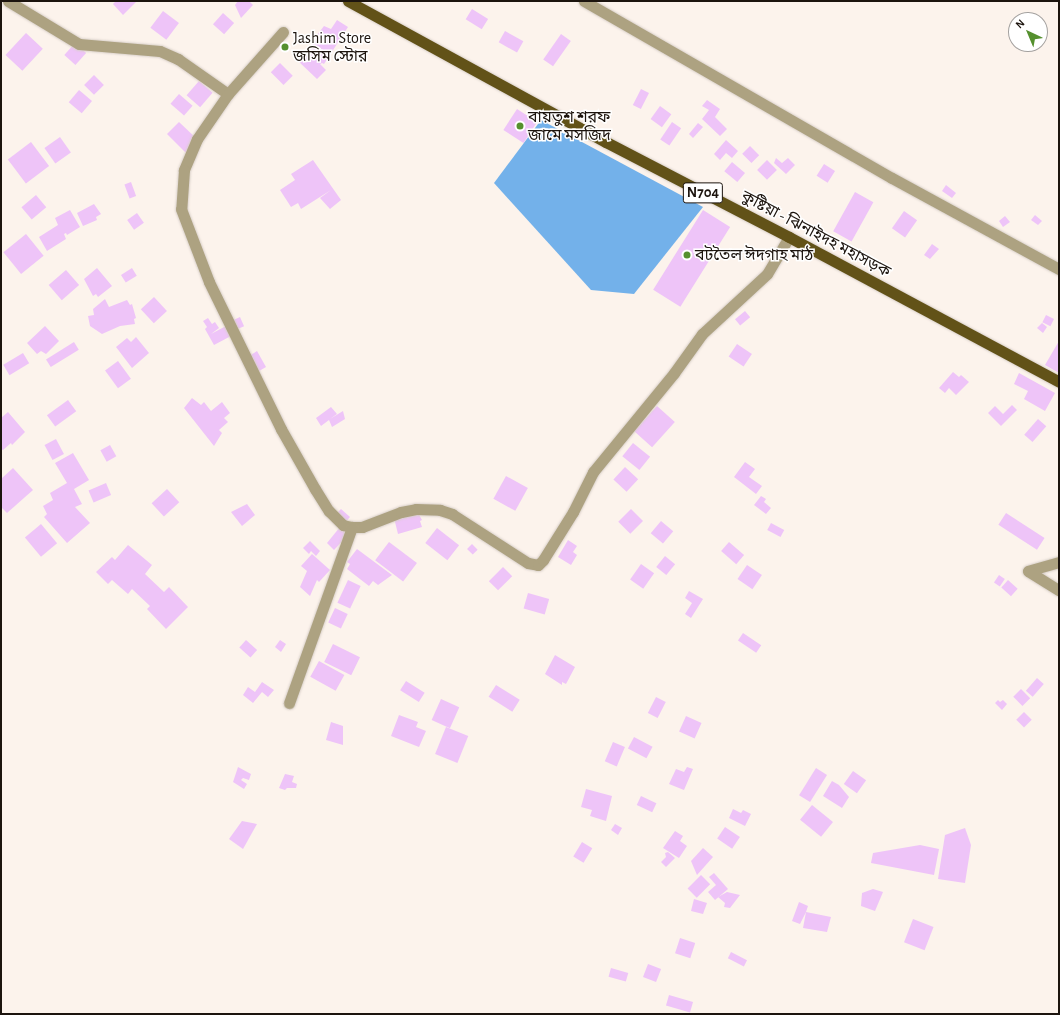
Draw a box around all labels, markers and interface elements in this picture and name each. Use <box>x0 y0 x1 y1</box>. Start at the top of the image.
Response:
north arrow <box>1008 12 1048 52</box>
text: N <box>1013 17 1027 30</box>
place label: Jashim Store জসিম স্টোর <box>293 28 371 66</box>
marker: Jashim Store জসিম স্টোর <box>280 42 290 52</box>
place label: বায়তুশ শরফ জামে মসজিদ <box>528 107 611 145</box>
marker: বায়তুশ শরফ জামে মসজিদ <box>515 121 525 131</box>
road number: N704 <box>682 180 724 206</box>
street label: কুষ্টিয়া - ঝিনাইদহ মহাসড়ক <box>738 186 894 282</box>
place label: বটতৈল ঈদগাহ মাঠ <box>695 245 813 265</box>
marker: বটতৈল ঈদগাহ মাঠ <box>682 250 692 260</box>

